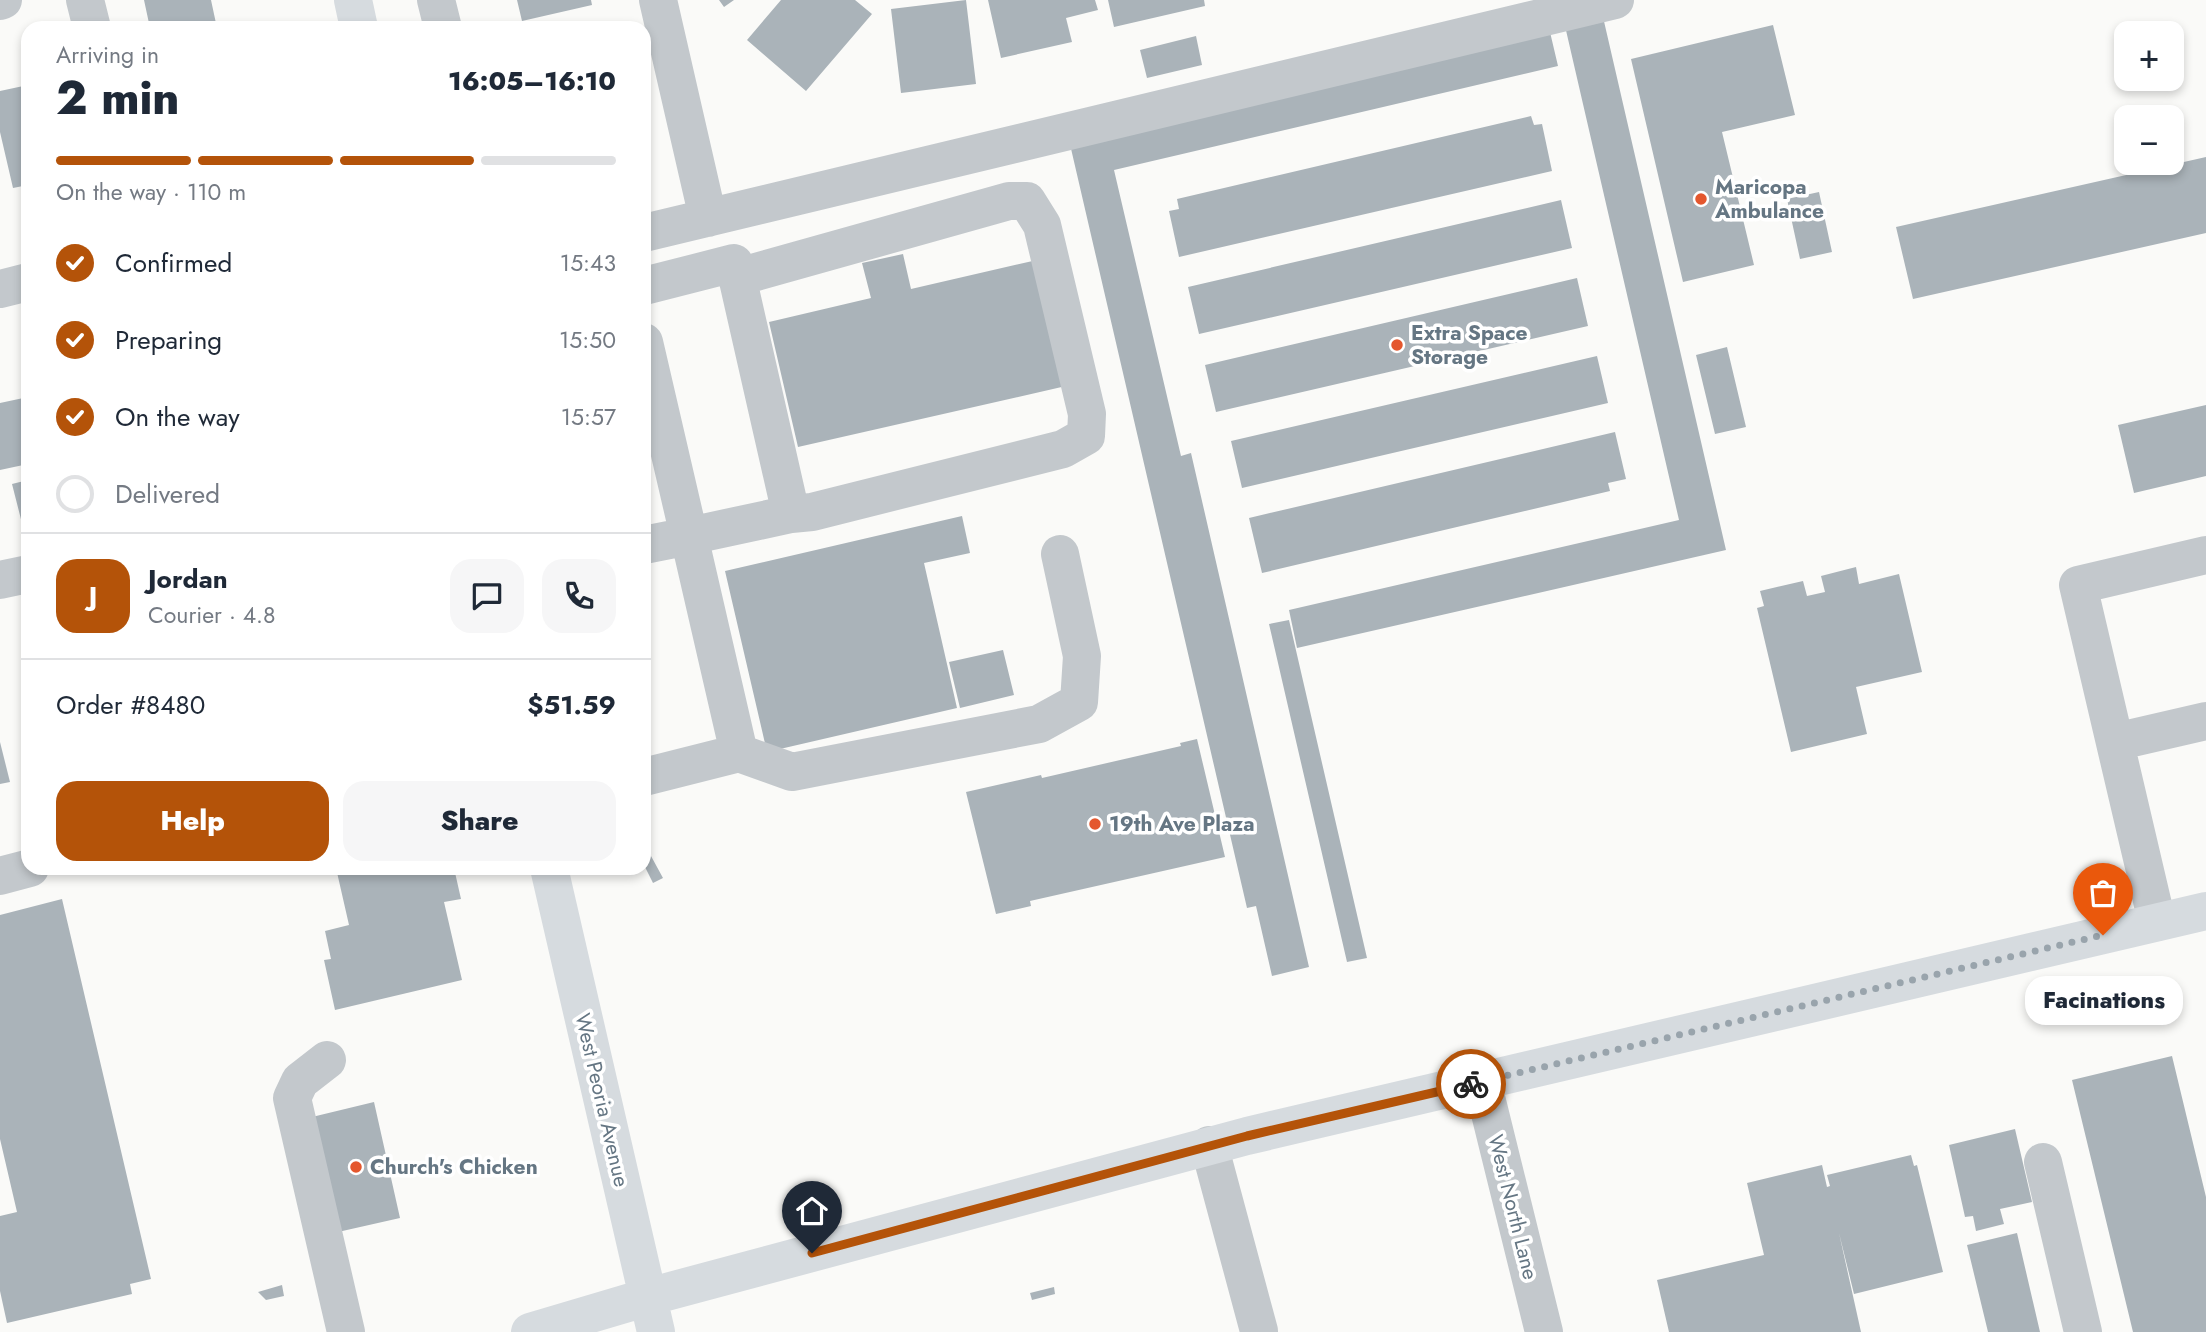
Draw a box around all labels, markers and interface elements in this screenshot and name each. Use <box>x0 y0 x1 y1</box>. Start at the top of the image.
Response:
map controls <box>2114 21 2184 175</box>
button: + <box>2114 21 2184 91</box>
text: Arriving in <box>56 38 159 72</box>
text: 16:05–16:10 <box>448 62 616 100</box>
text: 2 min <box>56 65 180 131</box>
button: − <box>2114 105 2184 175</box>
place label: Maricopa Ambulance <box>1714 172 1824 226</box>
text: On the way · 110 m <box>56 175 246 209</box>
marker: Maricopa Ambulance <box>1693 191 1709 207</box>
icon: check <box>56 244 94 282</box>
text: Confirmed <box>115 244 232 282</box>
text: 15:43 <box>560 246 616 280</box>
place label: Extra Space Storage <box>1411 318 1528 372</box>
icon: check <box>56 321 94 359</box>
text: Preparing <box>115 321 222 359</box>
text: 15:50 <box>559 323 616 357</box>
marker: Extra Space Storage <box>1389 337 1405 353</box>
icon: check <box>56 398 94 436</box>
text: On the way <box>115 398 240 436</box>
text: 15:57 <box>561 400 616 434</box>
text: Delivered <box>115 475 220 513</box>
button: chat <box>450 559 524 633</box>
button: phone <box>542 559 616 633</box>
text: Jordan <box>148 560 228 598</box>
text: J <box>89 577 97 615</box>
text: Courier · 4.8 <box>148 598 276 632</box>
text: Order #8480 <box>56 686 205 724</box>
text: $51.59 <box>527 686 616 724</box>
button: Help <box>56 781 329 861</box>
button: Share <box>343 781 616 861</box>
place label: 19th Ave Plaza <box>1109 809 1255 839</box>
marker: 19th Ave Plaza <box>1087 816 1103 832</box>
pin <box>2073 863 2133 935</box>
icon: bag <box>2084 874 2122 912</box>
callout: Facinations <box>2024 977 2182 1026</box>
text: Facinations <box>2043 983 2165 1017</box>
street label: West Peoria Avenue <box>567 1010 637 1190</box>
courier <box>1436 1049 1506 1119</box>
icon: bike <box>1452 1065 1490 1103</box>
street label: West North Lane <box>1480 1131 1546 1283</box>
place label: Church's Chicken <box>370 1152 538 1182</box>
marker: Church's Chicken <box>348 1159 364 1175</box>
pin <box>782 1181 842 1253</box>
icon: home <box>793 1192 831 1230</box>

